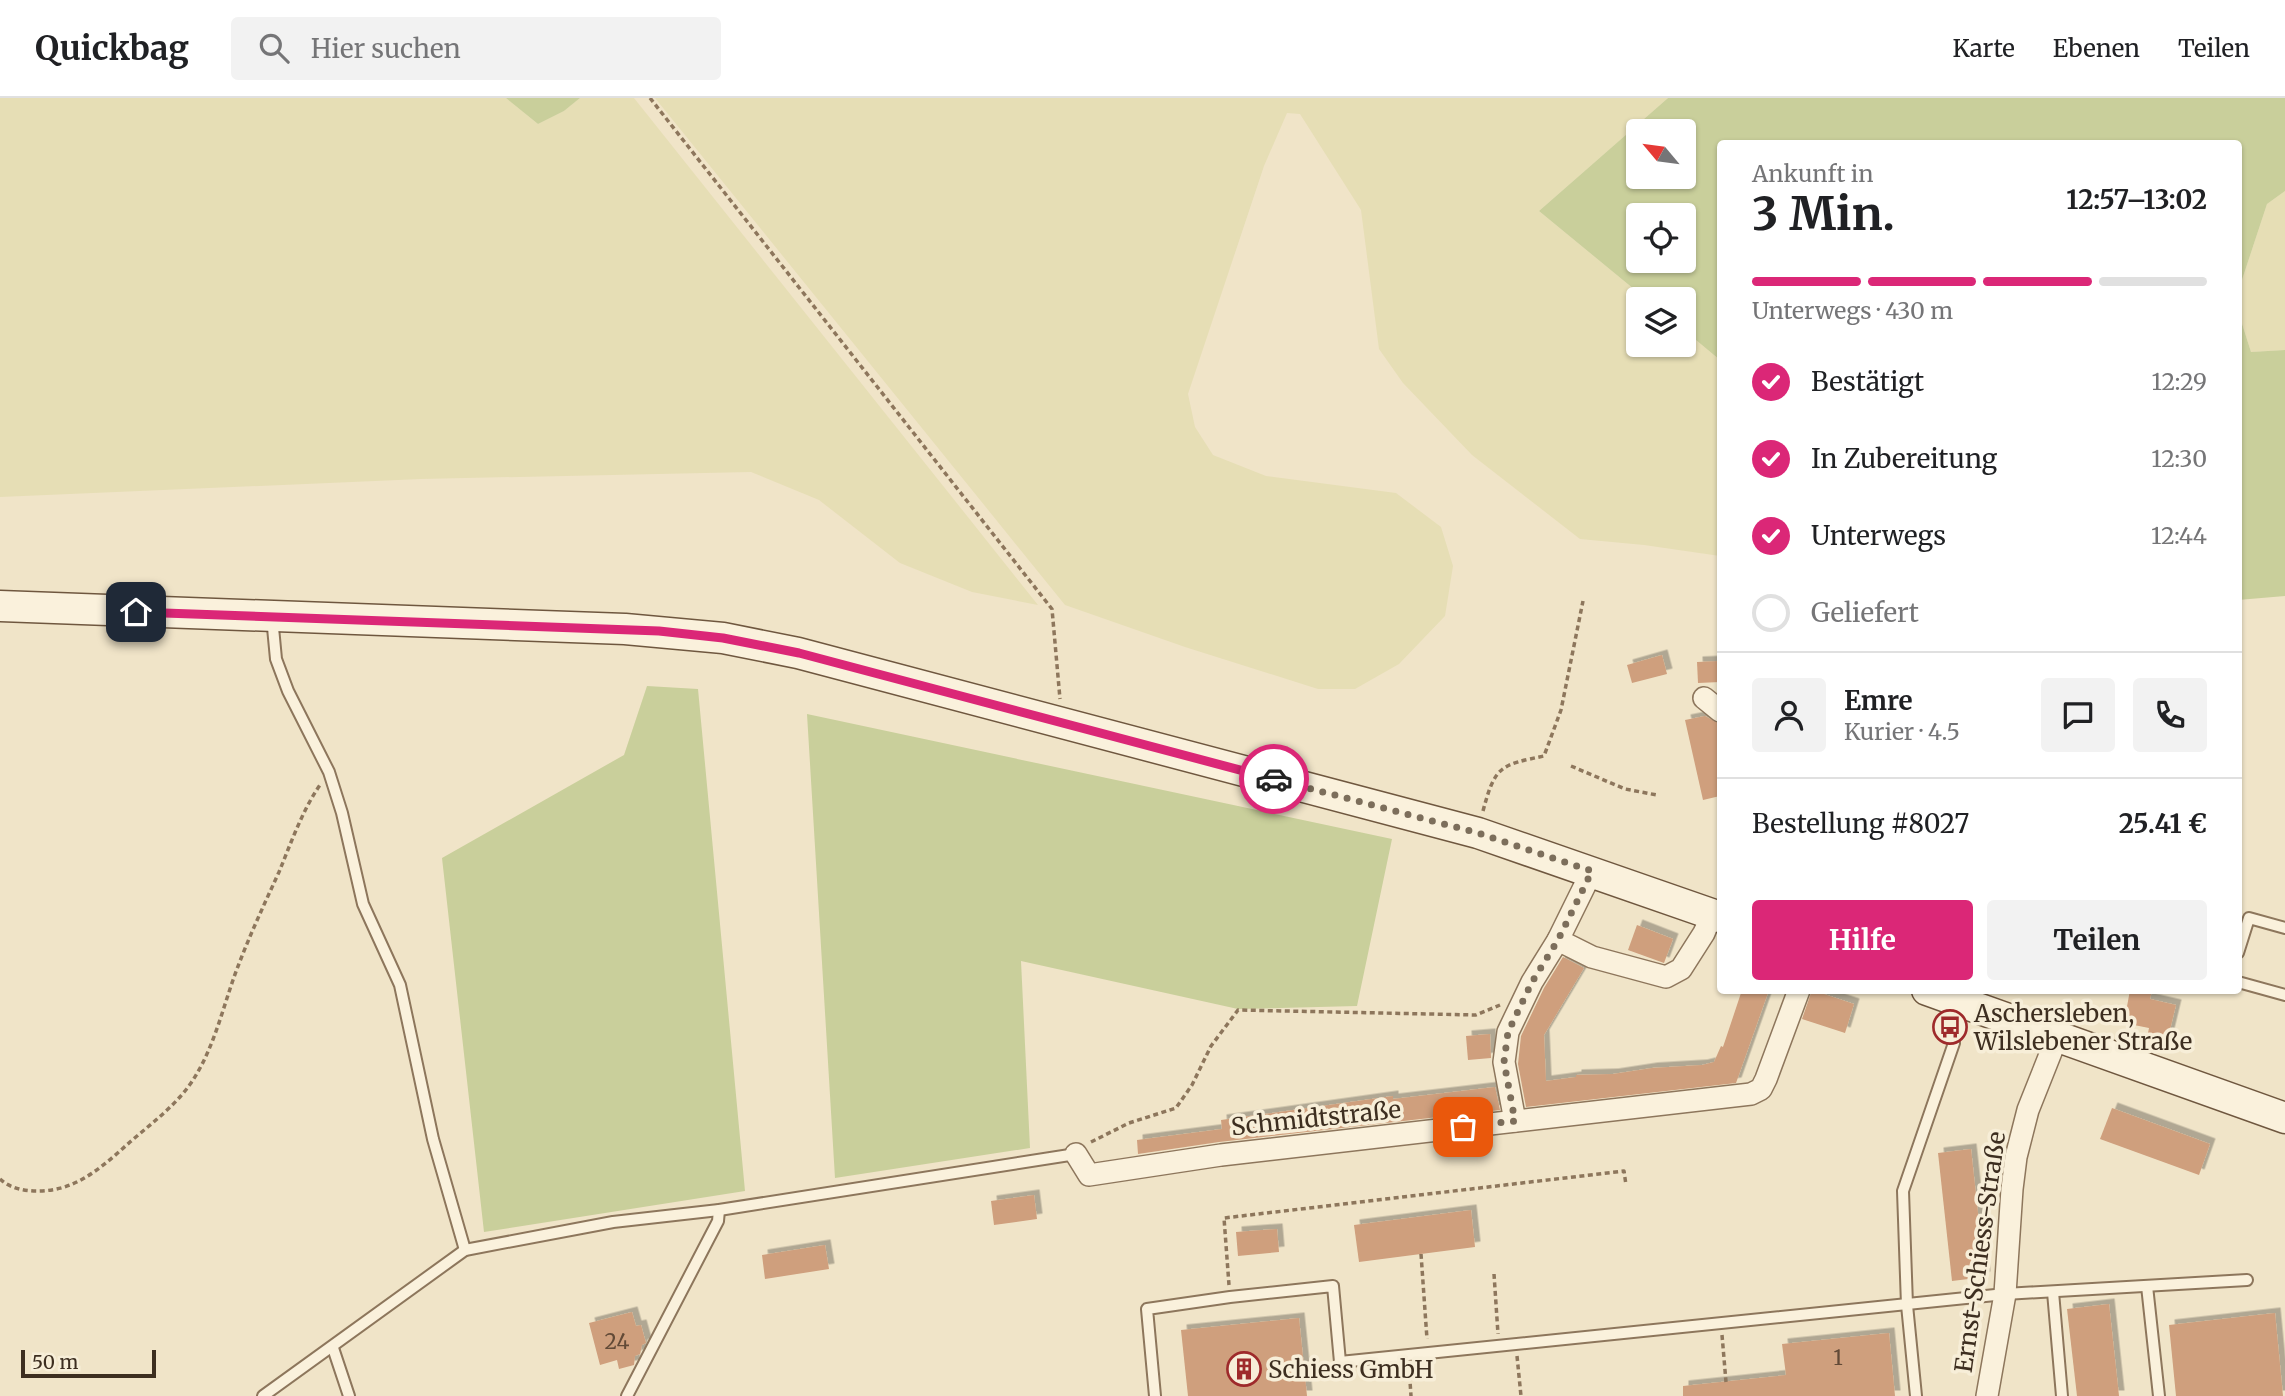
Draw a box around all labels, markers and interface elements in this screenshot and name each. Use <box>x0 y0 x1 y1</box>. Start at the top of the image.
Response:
search box <box>231 17 721 80</box>
text: Quickbag <box>35 28 189 69</box>
icon: search <box>255 29 293 67</box>
text: Hier suchen <box>311 32 461 65</box>
text: Karte <box>1952 33 2015 64</box>
text: Ebenen <box>2053 33 2140 64</box>
text: Teilen <box>2178 33 2250 64</box>
north arrow <box>1626 119 1696 189</box>
map controls <box>1626 119 1696 357</box>
text: Ankunft in <box>1752 159 1874 188</box>
text: 12:57–13:02 <box>2066 183 2207 216</box>
text: 3 Min. <box>1752 185 1895 243</box>
button: locate <box>1626 203 1696 273</box>
button: layers <box>1626 287 1696 357</box>
text: Unterwegs · 430 m <box>1752 296 1953 325</box>
icon: check <box>1752 363 1790 401</box>
text: Bestätigt <box>1811 365 1924 398</box>
text: 12:29 <box>2151 367 2207 396</box>
icon: check <box>1752 440 1790 478</box>
text: In Zubereitung <box>1811 442 1997 475</box>
text: 12:30 <box>2151 444 2207 473</box>
icon: check <box>1752 517 1790 555</box>
text: Unterwegs <box>1811 519 1946 552</box>
text: 12:44 <box>2151 521 2207 550</box>
pin <box>106 582 166 642</box>
icon: home <box>117 593 155 631</box>
text: Geliefert <box>1811 596 1919 629</box>
button: person <box>1752 678 1826 752</box>
button: chat <box>2041 678 2115 752</box>
button: phone <box>2133 678 2207 752</box>
text: Emre <box>1844 684 1913 717</box>
text: Kurier · 4.5 <box>1844 717 1960 746</box>
courier <box>1239 744 1309 814</box>
icon: car <box>1255 760 1293 798</box>
text: Bestellung #8027 <box>1752 807 1969 840</box>
text: 25.41 € <box>2119 807 2207 840</box>
button: Hilfe <box>1752 900 1973 980</box>
button: Teilen <box>1987 900 2207 980</box>
place label: Aschersleben, Wilslebener Straße <box>1973 998 2192 1057</box>
bus stop icon: Aschersleben, Wilslebener Straße <box>1931 1008 1969 1046</box>
street label: Schmidtstraße <box>1229 1094 1403 1142</box>
pin <box>1433 1097 1493 1157</box>
icon: bag <box>1444 1108 1482 1146</box>
street label: Ernst-Schiess-Straße <box>1948 1130 2012 1374</box>
house number: 24 <box>605 1328 629 1355</box>
house number: 1 <box>1833 1344 1843 1371</box>
scale bar <box>21 1347 156 1379</box>
text: 50 m <box>32 1350 78 1374</box>
building icon: Schiess GmbH <box>1225 1350 1263 1388</box>
place label: Schiess GmbH <box>1268 1354 1434 1385</box>

